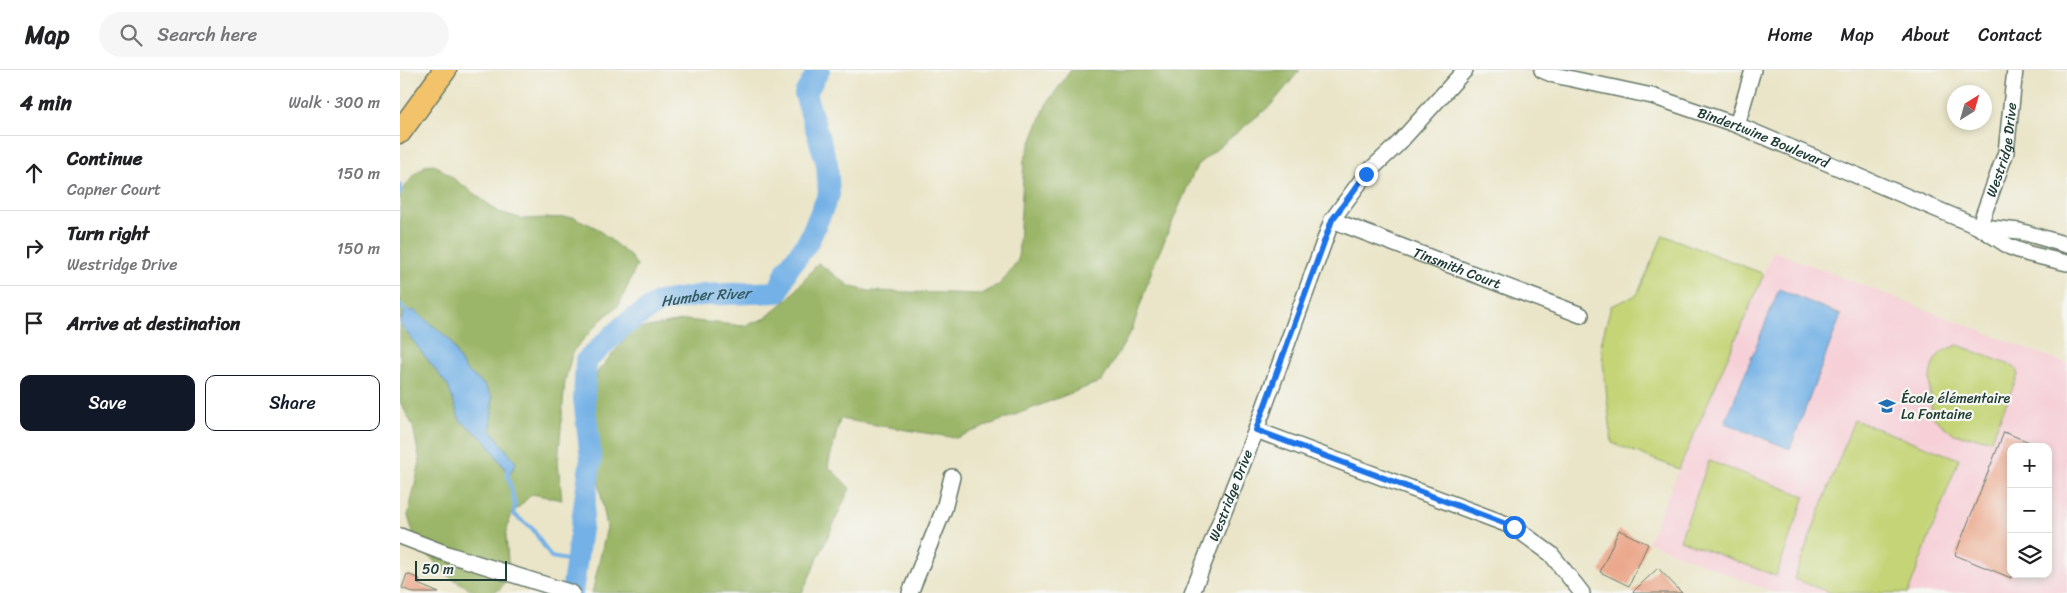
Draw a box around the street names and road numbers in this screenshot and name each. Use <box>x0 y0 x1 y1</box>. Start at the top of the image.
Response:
street label: Bindertwine Boulevard <box>1694 100 1835 176</box>
street label: Westridge Drive <box>1978 101 2024 201</box>
street label: Tinsmith Court <box>1410 240 1505 296</box>
street label: Westridge Drive <box>1201 446 1260 545</box>

